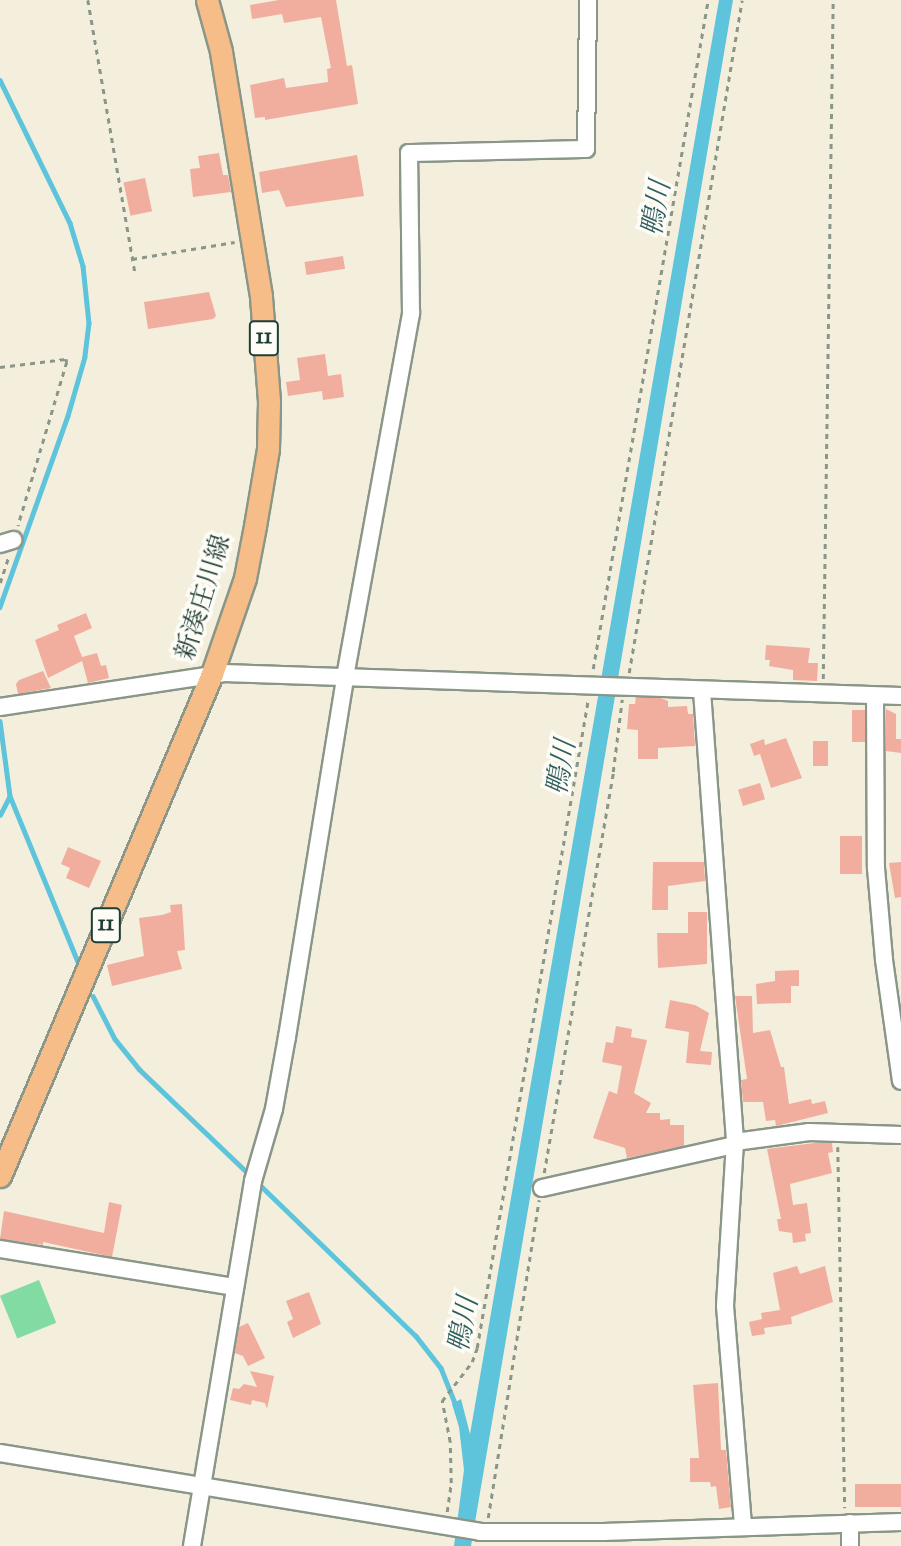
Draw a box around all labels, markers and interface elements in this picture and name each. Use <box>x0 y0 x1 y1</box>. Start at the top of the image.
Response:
water label: 鴨川 <box>637 179 679 239</box>
road number: 11 <box>248 318 280 358</box>
street label: 新湊庄川線 <box>171 531 239 665</box>
water label: 鴨川 <box>542 738 584 798</box>
road number: 11 <box>90 904 122 945</box>
water label: 鴨川 <box>443 1294 487 1356</box>

